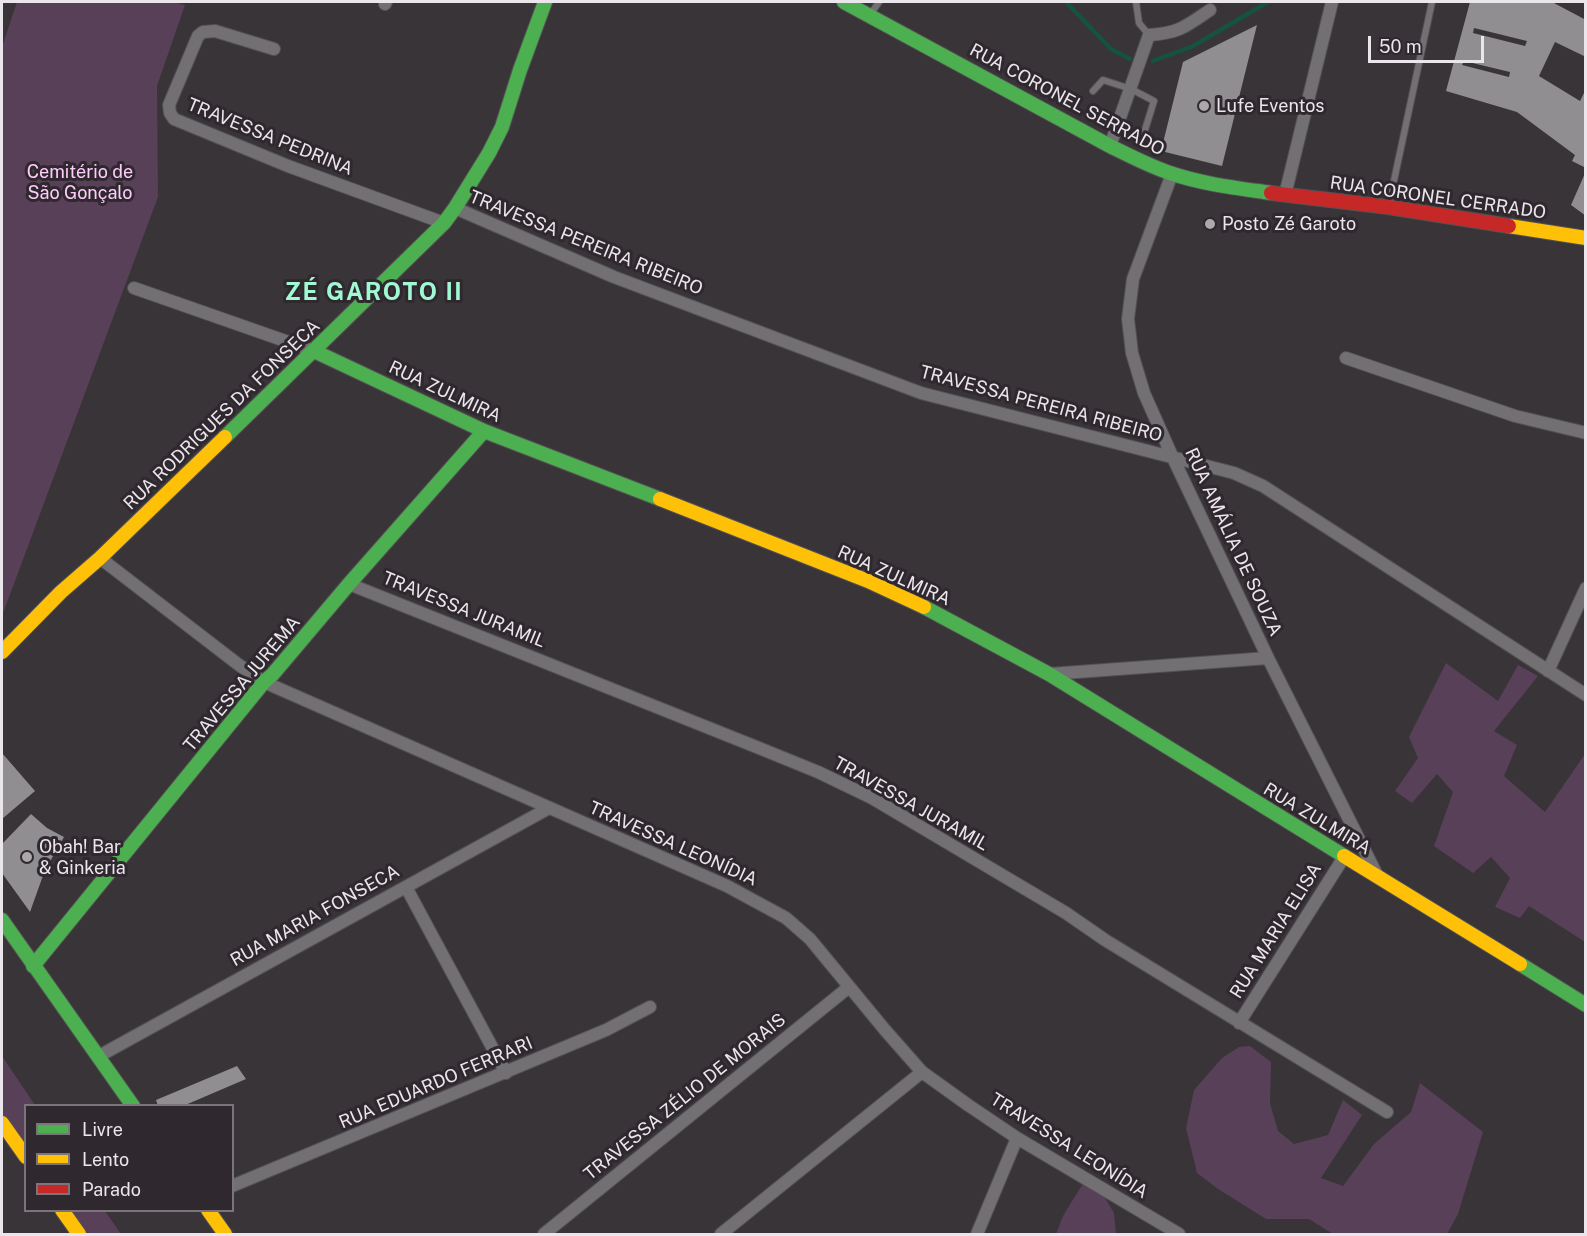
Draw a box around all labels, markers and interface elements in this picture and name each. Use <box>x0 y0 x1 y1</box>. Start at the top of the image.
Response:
scale bar <box>1371 24 1486 62</box>
text: 50 m <box>1379 36 1422 57</box>
street label: RUA CORONEL SERRADO <box>966 39 1168 161</box>
street label: TRAVESSA PEDRINA <box>184 94 356 180</box>
place label: Lufe Eventos <box>1216 95 1324 117</box>
marker: Lufe Eventos <box>1197 99 1211 113</box>
park label: Cemitério de São Gonçalo <box>27 161 133 204</box>
street label: RUA CORONEL CERRADO <box>1329 172 1547 224</box>
street label: TRAVESSA PEREIRA RIBEIRO <box>466 186 706 300</box>
place label: Posto Zé Garoto <box>1222 213 1356 235</box>
marker: Posto Zé Garoto <box>1203 217 1217 231</box>
district label: ZÉ GAROTO II <box>285 279 463 307</box>
street label: RUA RODRIGUES DA FONSECA <box>120 316 324 514</box>
street label: RUA ZULMIRA <box>385 357 505 427</box>
street label: TRAVESSA PEREIRA RIBEIRO <box>918 361 1164 447</box>
street label: RUA AMÁLIA DE SOUZA <box>1180 445 1286 639</box>
street label: RUA ZULMIRA <box>834 541 954 611</box>
street label: TRAVESSA JURAMIL <box>379 567 549 653</box>
street label: TRAVESSA JUREMA <box>179 612 305 756</box>
street label: TRAVESSA JURAMIL <box>830 752 992 856</box>
street label: RUA ZULMIRA <box>1259 778 1375 860</box>
street label: TRAVESSA LEONÍDIA <box>586 797 760 891</box>
place label: Obah! Bar & Ginkeria <box>39 836 126 878</box>
marker: Obah! Bar & Ginkeria <box>20 850 34 864</box>
street label: RUA MARIA ELISA <box>1226 859 1326 1003</box>
street label: RUA MARIA FONSECA <box>227 861 403 971</box>
street label: TRAVESSA ZÉLIO DE MORAIS <box>580 1009 790 1185</box>
street label: RUA EDUARDO FERRARI <box>336 1032 536 1134</box>
street label: TRAVESSA LEONÍDIA <box>986 1089 1152 1203</box>
legend <box>24 1104 234 1212</box>
text: Livre <box>82 1119 123 1140</box>
text: Lento <box>82 1149 129 1170</box>
text: Parado <box>82 1179 141 1200</box>

